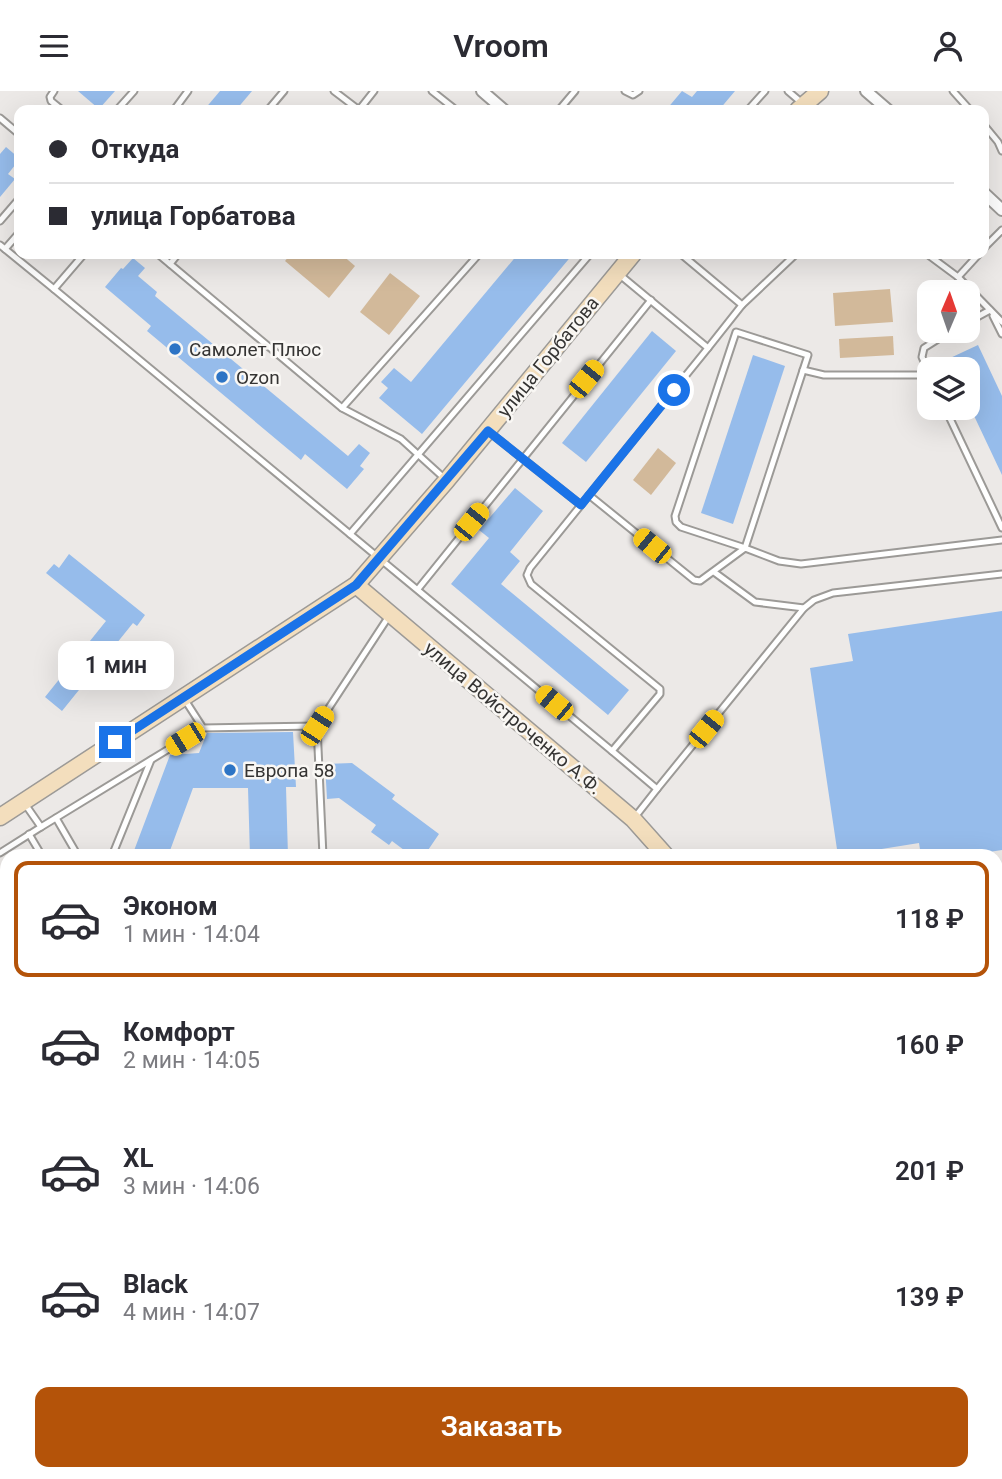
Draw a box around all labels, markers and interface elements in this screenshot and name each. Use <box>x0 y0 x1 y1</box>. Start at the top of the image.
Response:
icon: menu <box>35 27 73 65</box>
text: Vroom <box>453 27 549 65</box>
icon: person <box>929 27 967 65</box>
text: Откуда <box>91 134 180 164</box>
text: улица Горбатова <box>91 201 296 231</box>
north arrow <box>917 280 980 343</box>
map controls <box>917 280 980 420</box>
street label: улица Горбатова <box>492 292 604 422</box>
place label: Самолет Плюс <box>189 338 321 361</box>
marker: Самолет Плюс <box>167 341 183 357</box>
car <box>565 356 608 402</box>
button: layers <box>917 357 980 420</box>
place label: Ozon <box>236 366 280 389</box>
marker: Ozon <box>214 369 230 385</box>
route start <box>658 374 690 406</box>
car <box>450 499 493 545</box>
car <box>630 525 675 567</box>
street label: улица Войстроченко А.Ф. <box>419 637 607 799</box>
callout: 1 мин <box>57 641 173 689</box>
text: 1 мин <box>85 652 147 679</box>
car <box>532 681 577 725</box>
car <box>297 703 338 749</box>
car <box>685 706 728 752</box>
car <box>162 719 209 759</box>
route end <box>99 726 131 758</box>
place label: Европа 58 <box>244 759 335 782</box>
marker: Европа 58 <box>222 762 238 778</box>
icon: car <box>39 888 102 951</box>
text: Эконом <box>123 891 218 921</box>
text: 118 ₽ <box>895 904 964 934</box>
text: 1 мин · 14:04 <box>123 921 260 948</box>
icon: car <box>39 1014 102 1077</box>
text: Комфорт <box>123 1017 235 1047</box>
text: 160 ₽ <box>895 1030 964 1060</box>
text: 2 мин · 14:05 <box>123 1047 260 1074</box>
icon: car <box>39 1140 102 1203</box>
text: XL <box>123 1143 154 1173</box>
text: 201 ₽ <box>895 1156 964 1186</box>
text: 3 мин · 14:06 <box>123 1173 260 1200</box>
icon: car <box>39 1266 102 1329</box>
text: Black <box>123 1269 188 1299</box>
text: 139 ₽ <box>895 1282 964 1312</box>
text: 4 мин · 14:07 <box>123 1299 260 1326</box>
button: Заказать <box>35 1387 968 1467</box>

